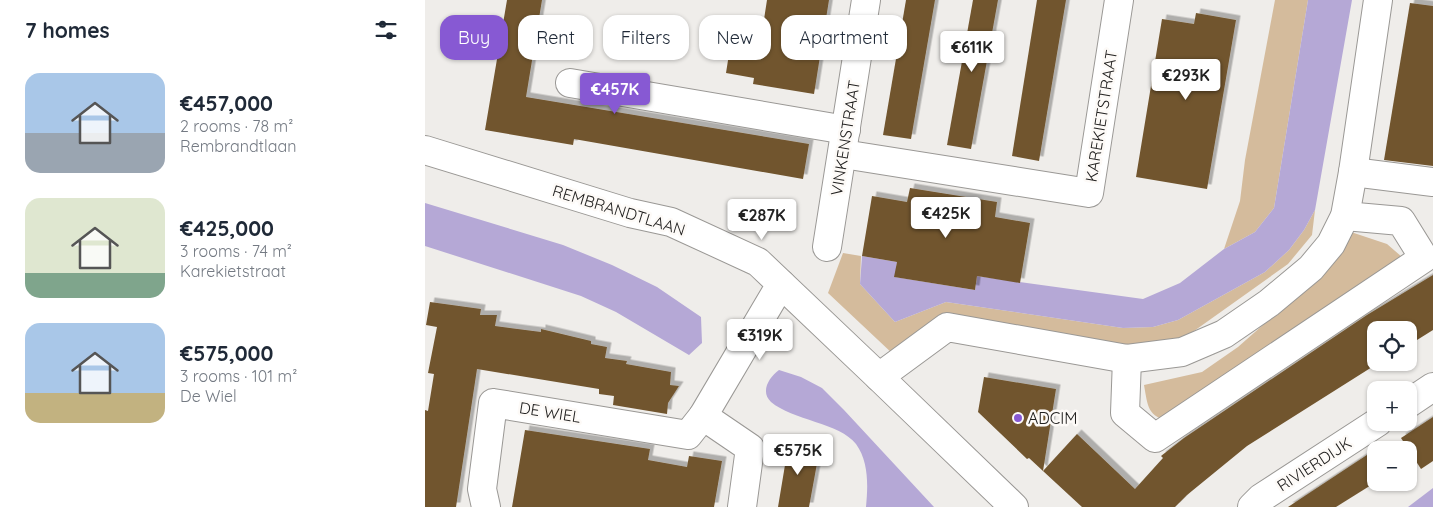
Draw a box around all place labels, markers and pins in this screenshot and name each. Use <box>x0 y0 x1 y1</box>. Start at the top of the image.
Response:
pin: €611K <box>937 30 1007 73</box>
pin: €293K <box>1151 58 1221 101</box>
pin: €457K <box>580 72 650 115</box>
pin: €425K <box>911 196 981 239</box>
pin: €287K <box>727 198 797 241</box>
pin: €319K <box>725 318 795 361</box>
place label: ADCIM <box>1028 408 1078 428</box>
marker: ADCIM <box>1012 412 1024 424</box>
pin: €575K <box>763 434 833 476</box>

